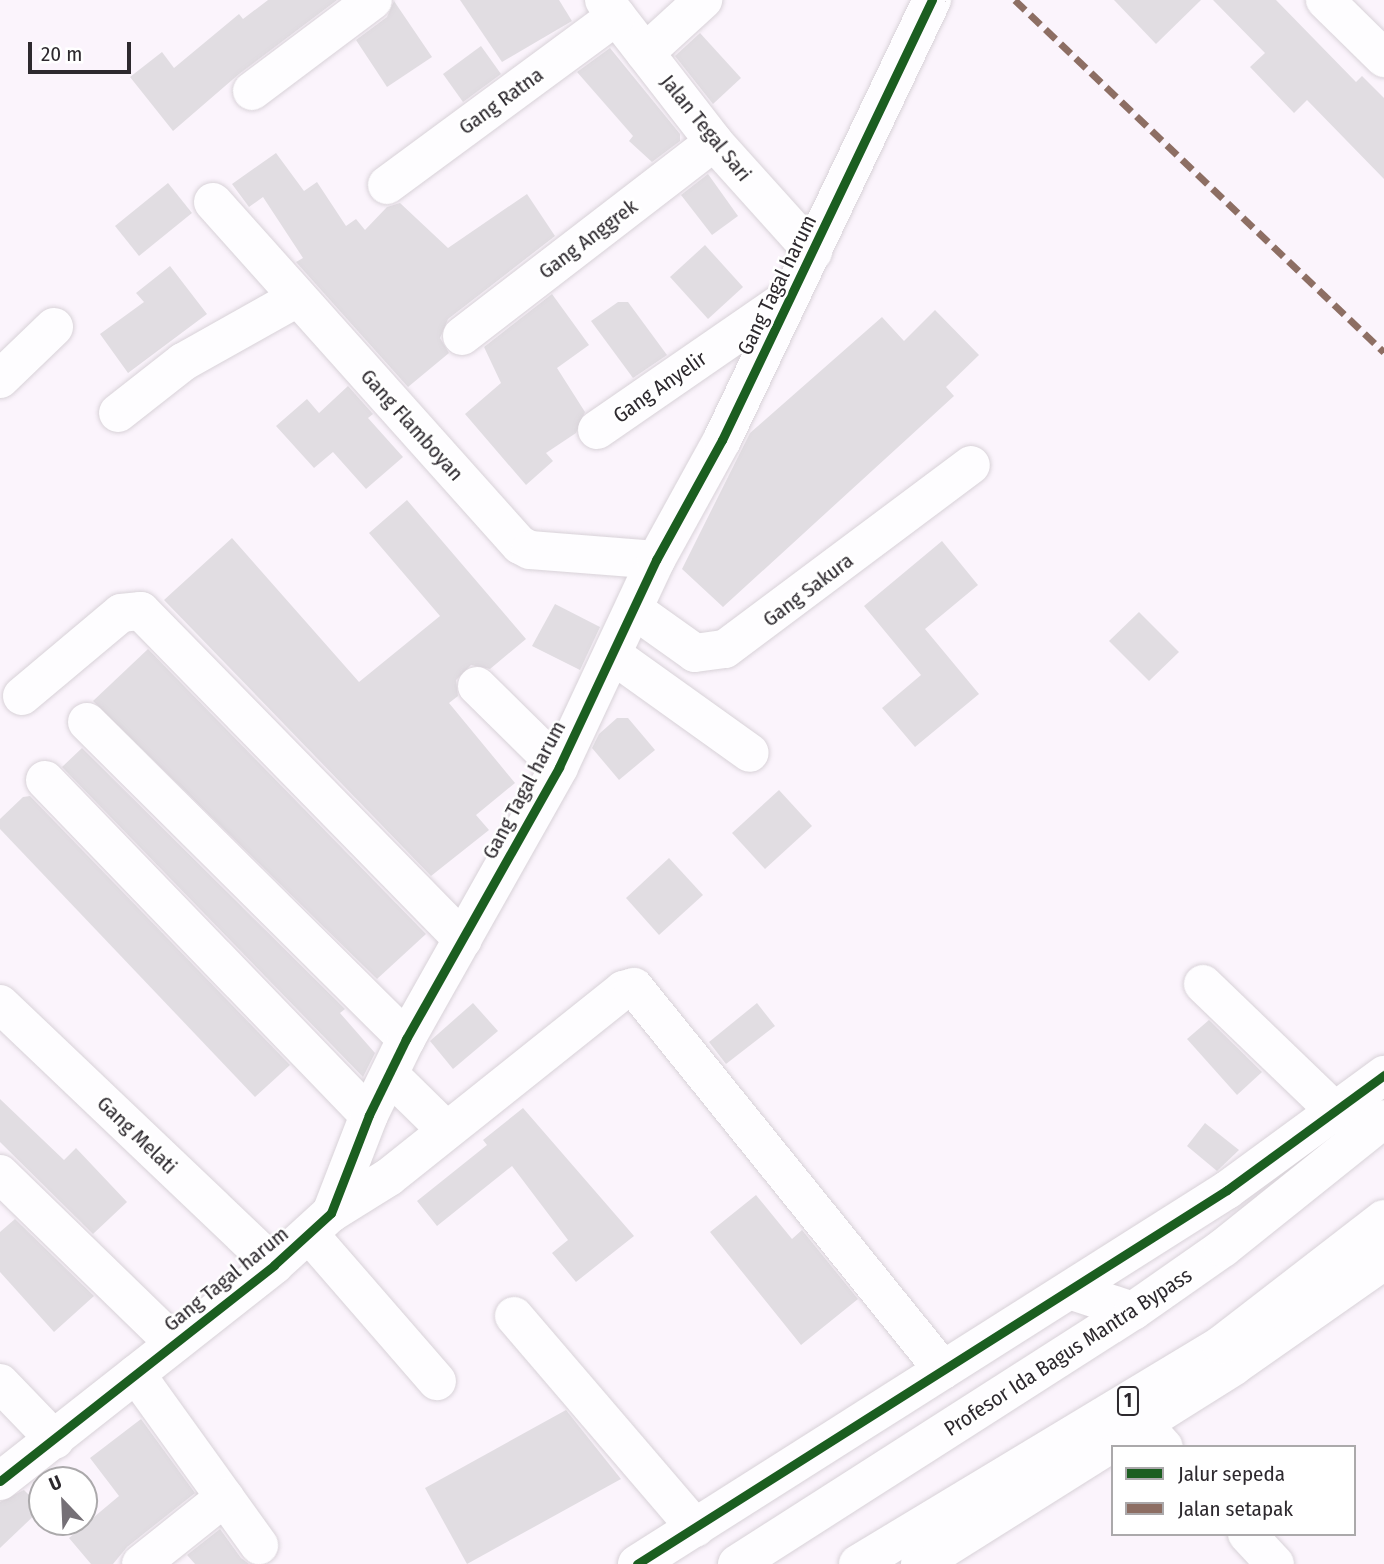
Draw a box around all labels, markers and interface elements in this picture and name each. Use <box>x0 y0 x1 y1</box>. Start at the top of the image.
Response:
scale bar <box>32 28 135 72</box>
text: 20 m <box>41 41 82 67</box>
street label: Gang Ratna <box>454 62 548 140</box>
street label: Jalan Tegal Sari <box>655 70 757 186</box>
street label: Gang Anggrek <box>534 194 642 284</box>
street label: Gang Tagal harum <box>732 211 822 359</box>
street label: Gang Anyelir <box>609 346 711 428</box>
street label: Gang Flamboyan <box>355 364 469 486</box>
street label: Gang Sakura <box>758 548 858 632</box>
street label: Gang Tagal harum <box>477 717 571 863</box>
street label: Gang Melati <box>92 1091 182 1179</box>
street label: Gang Tagal harum <box>159 1221 293 1337</box>
street label: Profesor Ida Bagus Mantra Bypass <box>939 1262 1197 1442</box>
road number: 1 <box>1116 1386 1140 1416</box>
legend <box>1111 1445 1356 1536</box>
text: Jalur sepeda <box>1178 1461 1285 1487</box>
north arrow <box>28 1466 98 1536</box>
text: U <box>46 1470 65 1496</box>
text: Jalan setapak <box>1178 1496 1293 1522</box>

